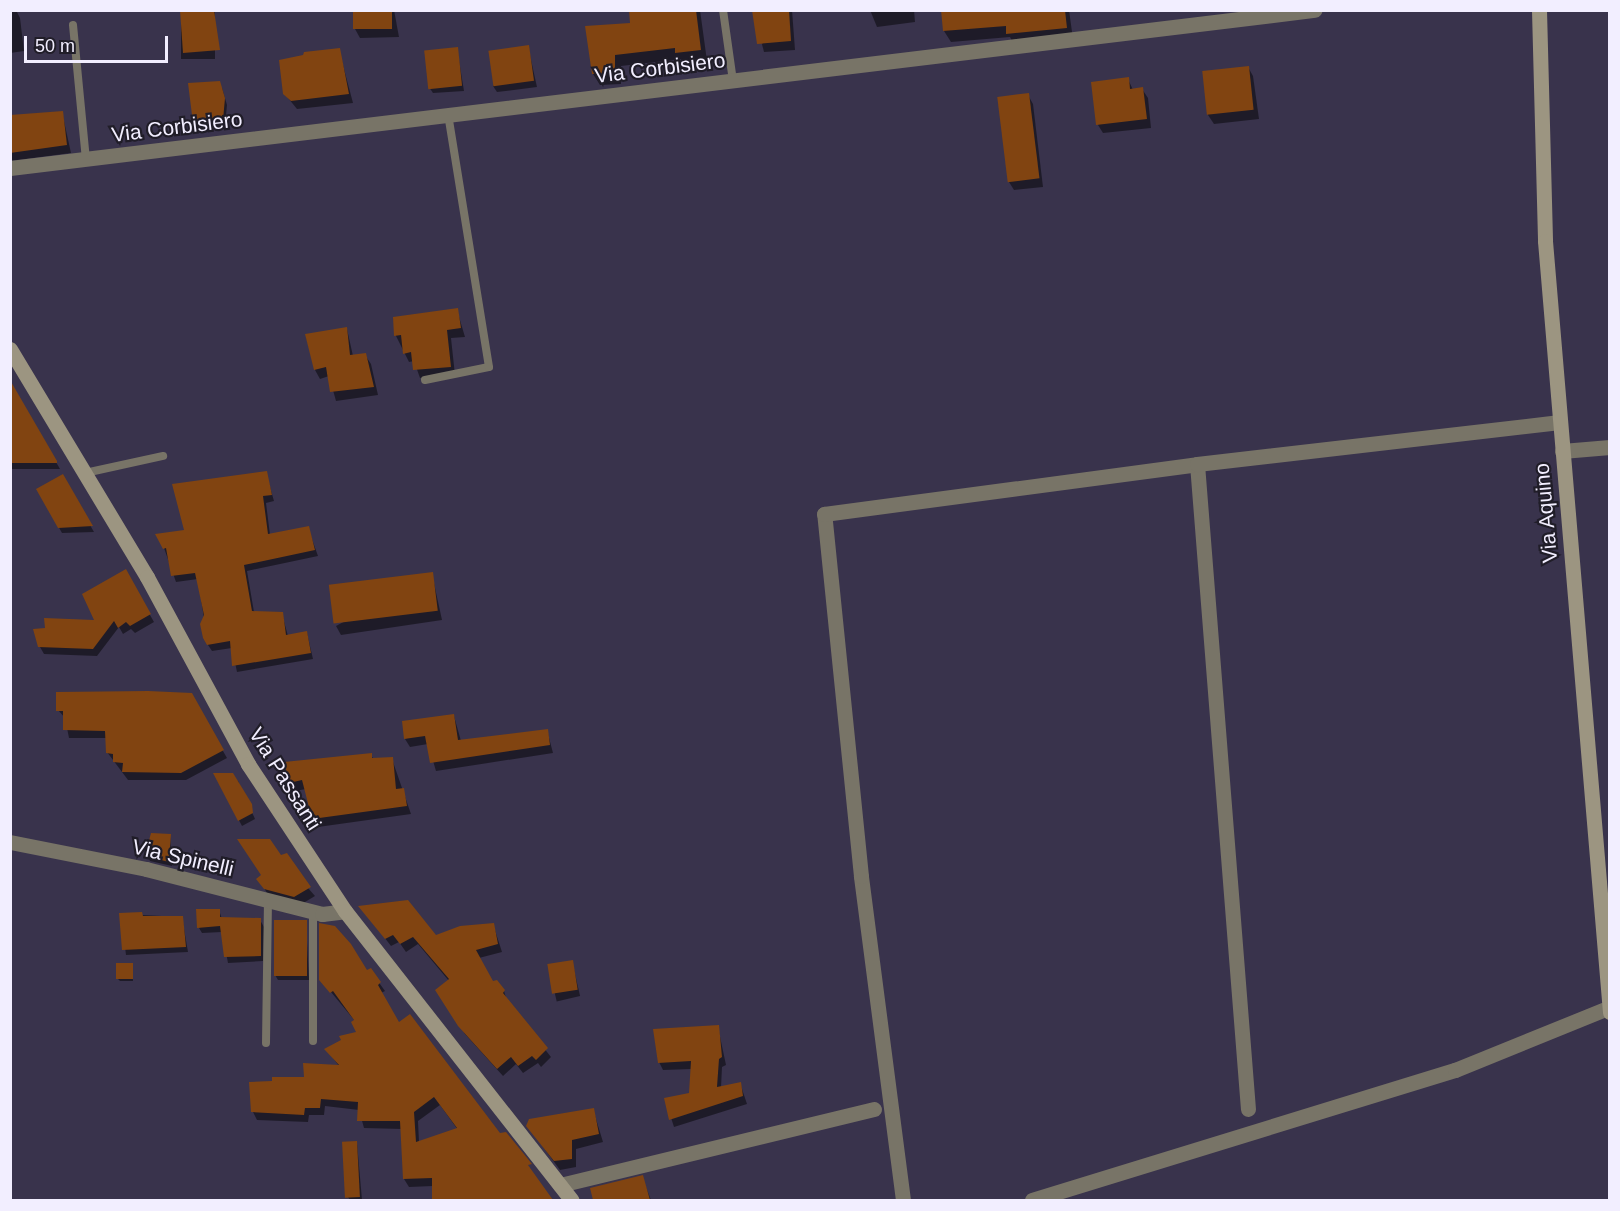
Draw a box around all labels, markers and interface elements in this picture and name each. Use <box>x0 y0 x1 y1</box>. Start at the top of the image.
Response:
scale bar <box>27 24 171 62</box>
text: 50 m <box>35 36 75 56</box>
street label: Via Corbisiero <box>593 47 727 89</box>
street label: Via Corbisiero <box>110 106 244 148</box>
street label: Via Aquino <box>1529 461 1563 565</box>
street label: Via Passanti <box>243 723 327 835</box>
street label: Via Spinelli <box>130 834 236 882</box>

